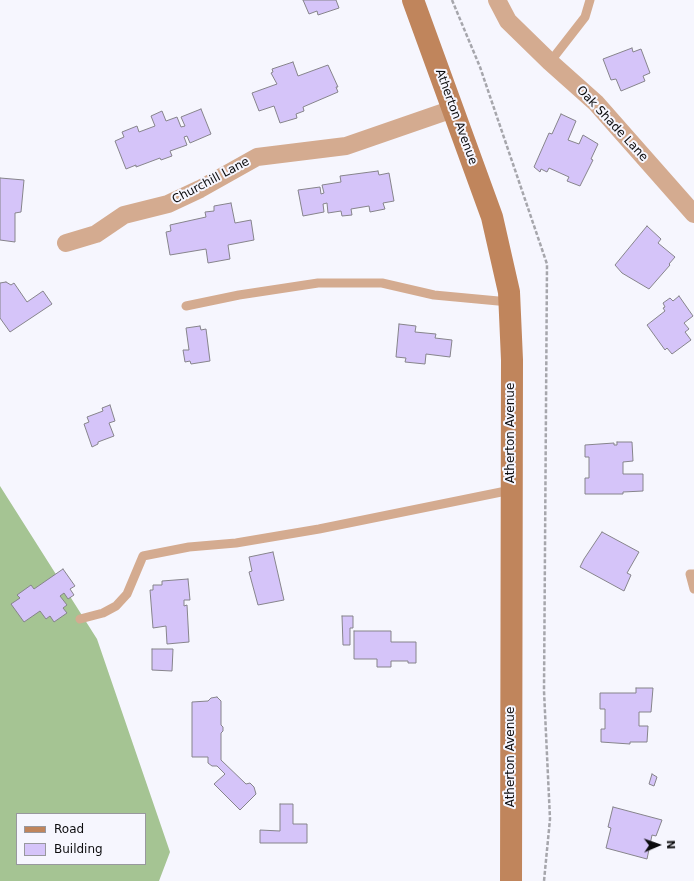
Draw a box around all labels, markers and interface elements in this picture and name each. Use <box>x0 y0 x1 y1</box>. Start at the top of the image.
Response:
street label: Atherton Avenue <box>432 67 480 167</box>
street label: Oak Shade Lane <box>573 83 651 165</box>
street label: Churchill Lane <box>170 155 252 207</box>
street label: Atherton Avenue <box>504 383 518 483</box>
street label: Atherton Avenue <box>504 707 518 807</box>
legend <box>16 813 146 865</box>
text: Road <box>54 822 84 836</box>
north arrow <box>638 825 678 865</box>
text: N <box>664 840 677 849</box>
text: Building <box>54 842 103 856</box>

